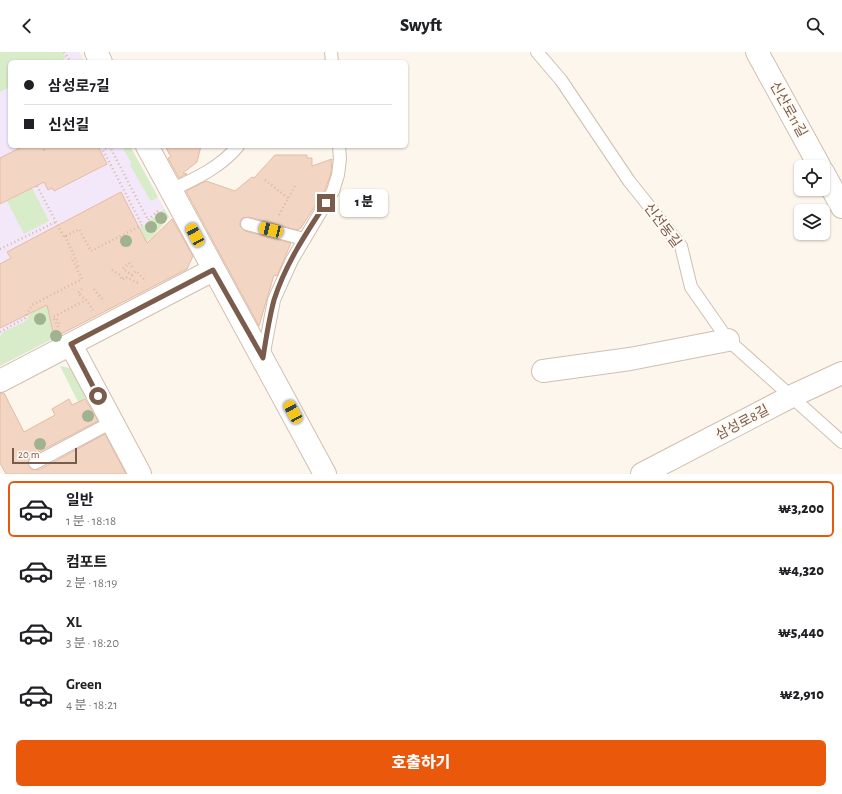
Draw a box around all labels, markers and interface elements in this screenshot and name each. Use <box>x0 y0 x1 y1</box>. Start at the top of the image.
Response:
icon: back <box>16 15 38 37</box>
icon: search <box>804 15 826 37</box>
text: Swyft <box>400 17 442 35</box>
text: 삼성로7길 <box>48 79 110 94</box>
street label: 신산로11길 <box>767 79 810 140</box>
text: 신선길 <box>48 118 89 133</box>
map controls <box>794 160 830 240</box>
button: locate <box>794 160 830 196</box>
callout: 1 분 <box>340 189 388 217</box>
route end <box>317 194 335 212</box>
text: 1 분 <box>355 196 373 209</box>
street label: 신선동길 <box>641 200 684 250</box>
button: layers <box>794 204 830 240</box>
car <box>258 221 284 239</box>
car <box>184 222 206 248</box>
route start <box>89 387 107 405</box>
car <box>282 399 304 425</box>
street label: 삼성로8길 <box>713 402 771 443</box>
scale bar <box>12 446 77 465</box>
text: 20 m <box>18 449 39 460</box>
icon: car <box>18 491 54 527</box>
text: 일반 <box>66 493 94 508</box>
text: ₩3,200 <box>778 501 824 516</box>
text: 1 분 · 18:18 <box>66 515 116 528</box>
icon: car <box>18 553 54 589</box>
text: 컴포트 <box>66 555 107 570</box>
text: ₩4,320 <box>778 563 824 578</box>
text: 2 분 · 18:19 <box>66 577 117 590</box>
icon: car <box>18 615 54 651</box>
text: XL <box>66 615 82 630</box>
text: ₩5,440 <box>778 625 824 640</box>
text: 3 분 · 18:20 <box>66 637 119 650</box>
icon: car <box>18 677 54 713</box>
text: Green <box>66 677 102 692</box>
text: ₩2,910 <box>780 687 824 702</box>
text: 4 분 · 18:21 <box>66 699 118 712</box>
button: 호출하기 <box>16 740 826 786</box>

